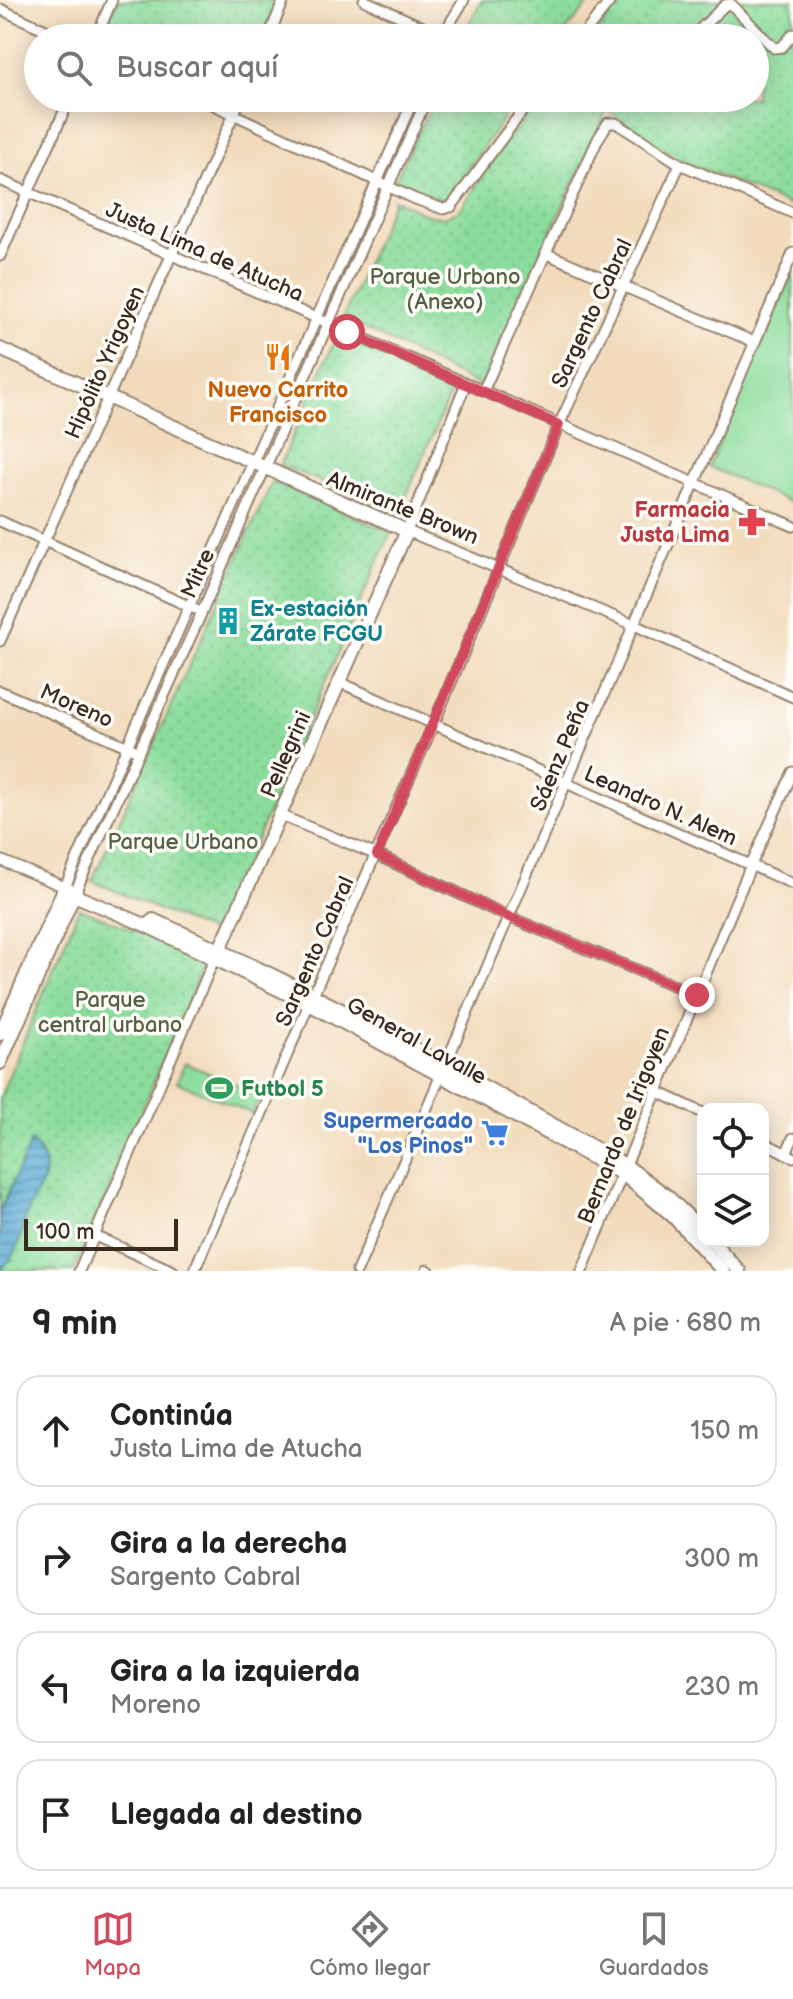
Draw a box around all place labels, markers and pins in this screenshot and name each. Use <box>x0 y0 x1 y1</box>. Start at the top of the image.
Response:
restaurant icon: Nuevo Carrito Francisco <box>263 342 293 372</box>
place label: Nuevo Carrito Francisco <box>208 377 348 429</box>
place label: Farmacia Justa Lima <box>620 497 730 549</box>
pharmacy icon: Farmacia Justa Lima <box>737 507 767 537</box>
place label: Ex-estación Zárate FCGU <box>250 596 383 648</box>
building icon: Ex-estación Zárate FCGU <box>213 606 243 636</box>
sports icon: Futbol 5 <box>204 1073 234 1103</box>
place label: Futbol 5 <box>241 1076 324 1103</box>
place label: Supermercado "Los Pinos" <box>324 1108 473 1160</box>
supermarket icon: Supermercado "Los Pinos" <box>480 1118 510 1148</box>

